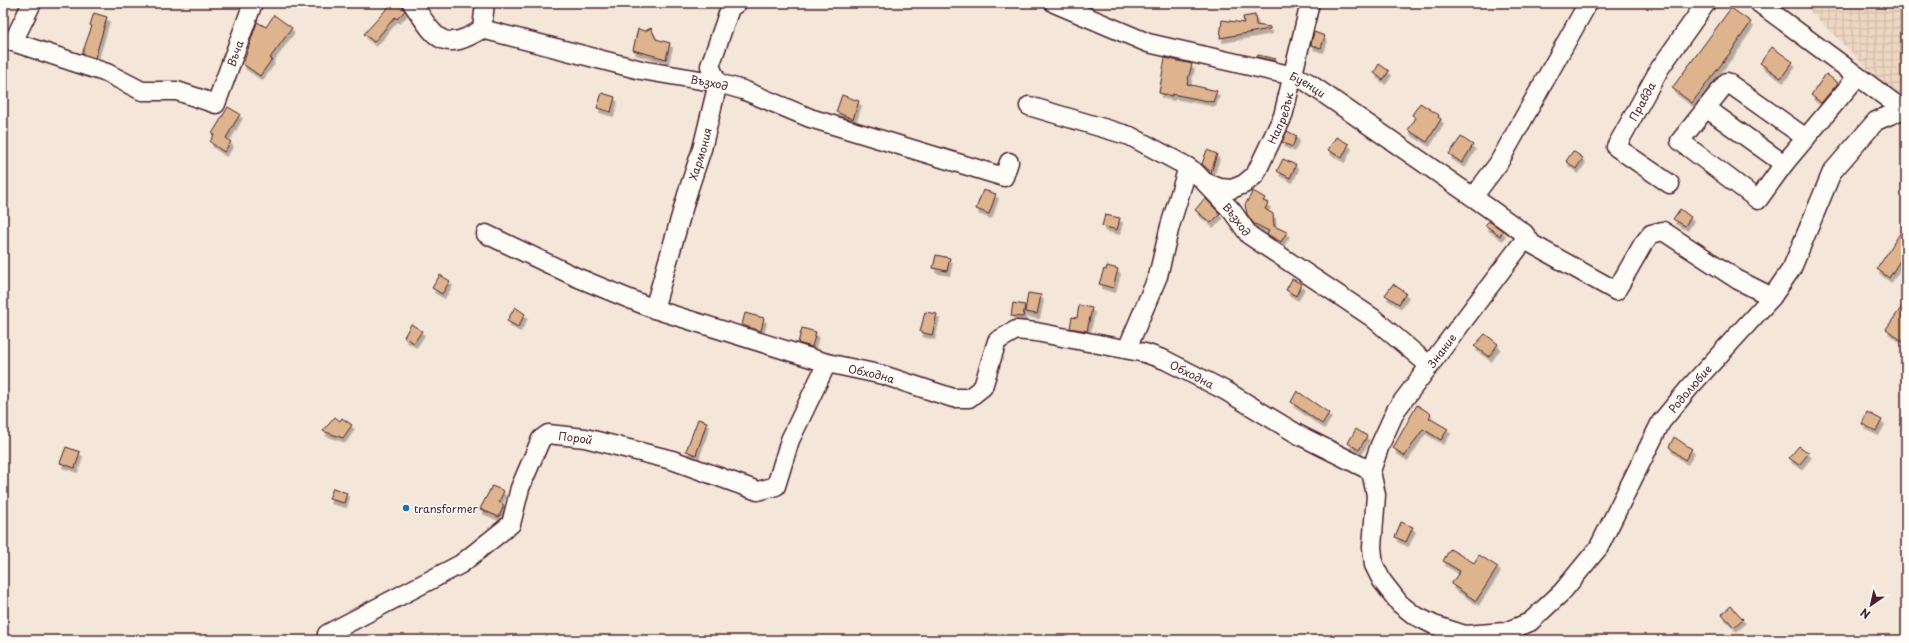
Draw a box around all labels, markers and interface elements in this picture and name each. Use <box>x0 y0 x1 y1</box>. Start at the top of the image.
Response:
street label: Въча <box>222 38 247 69</box>
street label: Буенци <box>1287 67 1329 101</box>
street label: Възход <box>689 70 730 94</box>
street label: Правда <box>1624 78 1659 124</box>
street label: Напредък <box>1263 90 1297 147</box>
street label: Хармония <box>684 126 715 182</box>
street label: Възход <box>1219 198 1255 239</box>
street label: Знание <box>1422 329 1460 372</box>
street label: Обходна <box>1167 356 1217 392</box>
street label: Обходна <box>847 359 897 387</box>
street label: Родолюбие <box>1664 360 1715 416</box>
street label: Порой <box>558 427 594 448</box>
place label: transformer <box>414 500 479 517</box>
marker: transformer <box>401 503 411 513</box>
north arrow <box>1851 585 1891 625</box>
text: N <box>1857 604 1873 623</box>

